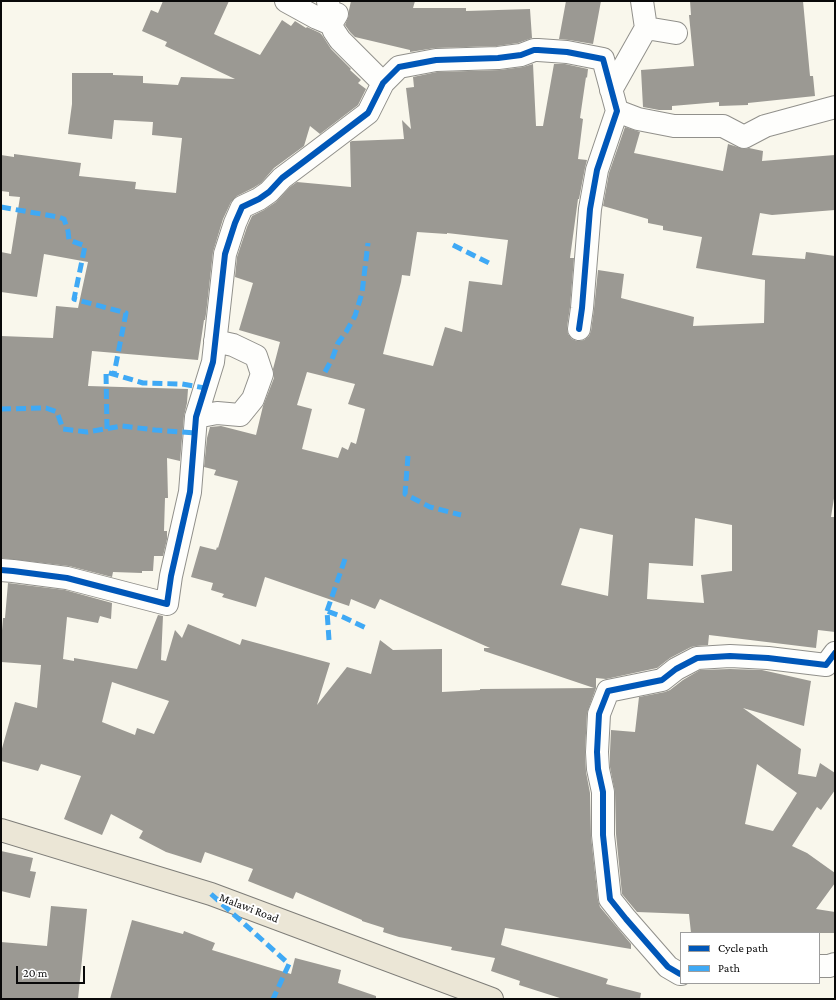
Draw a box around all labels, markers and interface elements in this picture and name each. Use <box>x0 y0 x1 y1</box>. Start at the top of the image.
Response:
street label: Malawi Road <box>217 890 281 926</box>
legend <box>680 932 820 984</box>
text: Cycle path <box>718 941 768 955</box>
scale bar <box>18 958 87 984</box>
text: Path <box>718 961 740 975</box>
text: 20 m <box>23 966 47 980</box>

